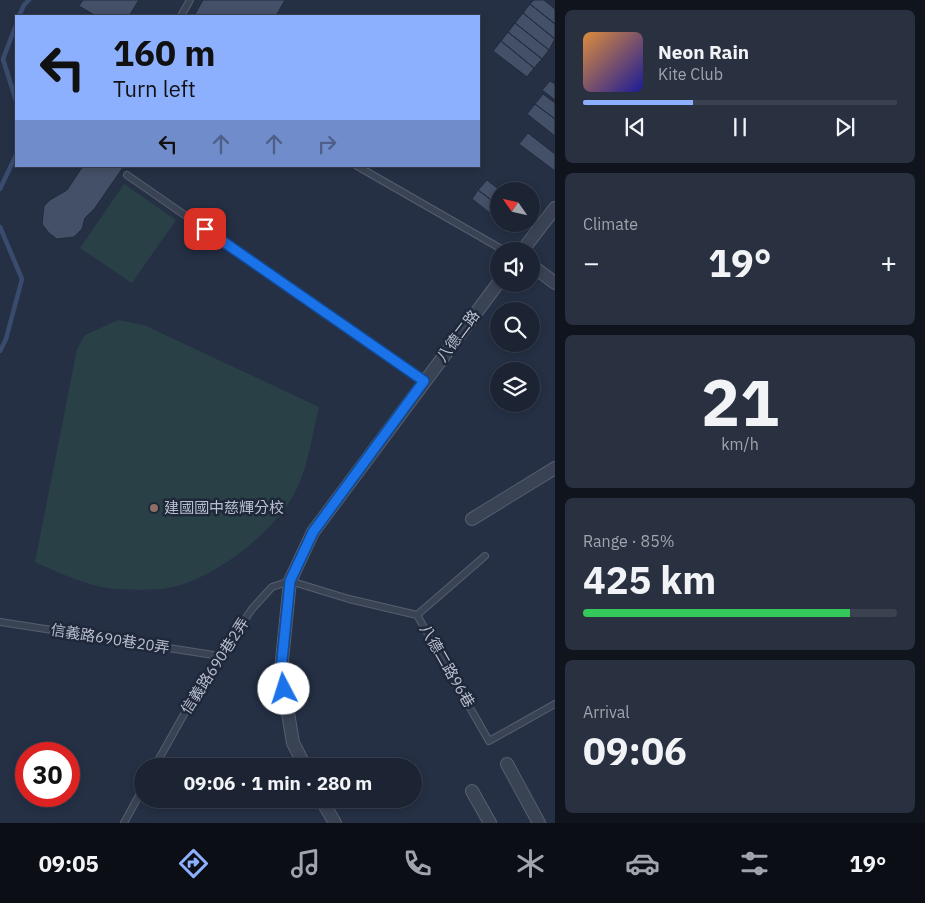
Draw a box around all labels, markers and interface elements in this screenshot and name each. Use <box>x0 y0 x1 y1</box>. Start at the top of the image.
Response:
text: 160 m <box>113 30 216 76</box>
icon: left <box>30 35 95 100</box>
text: Neon Rain <box>658 40 749 64</box>
text: Kite Club <box>658 64 723 84</box>
text: Turn left <box>113 74 196 103</box>
icon: previous <box>621 113 649 141</box>
icon: pause <box>726 113 754 141</box>
icon: next <box>831 113 859 141</box>
icon: left <box>154 130 182 158</box>
icon: ahead <box>207 130 235 158</box>
icon: ahead <box>260 130 288 158</box>
icon: right <box>313 130 341 158</box>
north arrow <box>490 182 540 232</box>
map controls <box>490 182 540 412</box>
pin <box>184 208 226 250</box>
text: Climate <box>583 214 638 234</box>
icon: arrive <box>191 215 219 243</box>
text: 19° <box>708 238 772 287</box>
button: sound <box>490 242 540 292</box>
text: − <box>583 244 600 281</box>
text: + <box>880 244 897 281</box>
button: search <box>490 302 540 352</box>
street label: 八德二路 <box>432 306 483 365</box>
text: 21 <box>701 359 779 444</box>
button: layers <box>490 362 540 412</box>
text: km/h <box>721 434 759 454</box>
place label: 建國國中慈輝分校 <box>164 498 284 517</box>
marker: 建國國中慈輝分校 <box>148 502 160 514</box>
text: Range · 85% <box>583 531 675 551</box>
text: 425 km <box>583 555 716 604</box>
street label: 信義路690巷2弄 <box>176 614 253 717</box>
street label: 信義路690巷20弄 <box>49 620 171 657</box>
street label: 八德二路96巷 <box>416 621 479 711</box>
position arrow <box>257 662 309 714</box>
text: Arrival <box>583 702 630 722</box>
text: 09:06 <box>583 726 687 775</box>
speed limit sign: 30 <box>15 742 80 807</box>
text: 09:06 · 1 min · 280 m <box>184 771 372 795</box>
icon: directions <box>176 846 211 881</box>
icon: music <box>288 846 323 881</box>
icon: phone <box>400 846 435 881</box>
icon: climate <box>513 846 548 881</box>
icon: car <box>625 846 660 881</box>
icon: filters <box>737 846 772 881</box>
text: 09:05 <box>39 849 99 878</box>
text: 19° <box>850 849 886 878</box>

